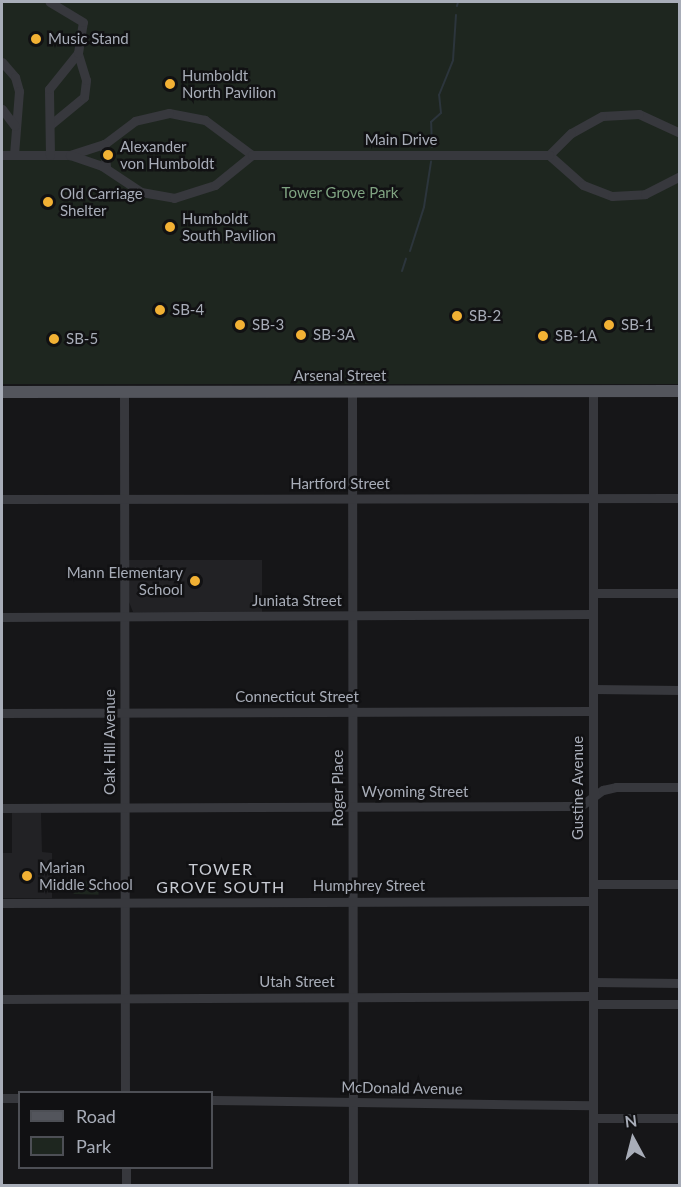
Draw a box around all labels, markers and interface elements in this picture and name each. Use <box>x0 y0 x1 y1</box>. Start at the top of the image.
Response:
place label: Music Stand <box>48 30 129 48</box>
marker: Music Stand <box>29 32 43 46</box>
place label: Humboldt North Pavilion <box>182 66 276 101</box>
marker: Humboldt North Pavilion <box>163 77 177 91</box>
street label: Main Drive <box>365 131 437 149</box>
place label: Alexander von Humboldt <box>120 137 214 172</box>
marker: Alexander von Humboldt <box>101 148 115 162</box>
place label: Old Carriage Shelter <box>60 184 143 219</box>
park label: Tower Grove Park <box>281 184 399 202</box>
marker: Old Carriage Shelter <box>41 195 55 209</box>
place label: Humboldt South Pavilion <box>182 209 276 244</box>
marker: Humboldt South Pavilion <box>163 220 177 234</box>
place label: SB-4 <box>172 301 204 319</box>
marker: SB-4 <box>153 303 167 317</box>
place label: SB-2 <box>469 307 501 325</box>
marker: SB-2 <box>450 309 464 323</box>
place label: SB-3 <box>252 316 284 334</box>
place label: SB-1 <box>621 316 653 334</box>
marker: SB-3 <box>233 318 247 332</box>
marker: SB-1 <box>602 318 616 332</box>
place label: SB-3A <box>313 326 355 344</box>
place label: SB-1A <box>555 327 597 345</box>
marker: SB-3A <box>294 328 308 342</box>
marker: SB-1A <box>536 329 550 343</box>
place label: SB-5 <box>66 330 98 348</box>
marker: SB-5 <box>47 332 61 346</box>
street label: Arsenal Street <box>294 367 386 385</box>
street label: Hartford Street <box>290 475 390 493</box>
place label: Mann Elementary School <box>67 563 183 598</box>
marker: Mann Elementary School <box>188 574 202 588</box>
street label: Juniata Street <box>252 592 342 610</box>
street label: Connecticut Street <box>235 688 359 706</box>
street label: Oak Hill Avenue <box>101 689 119 795</box>
street label: Gustine Avenue <box>569 736 587 840</box>
street label: Roger Place <box>329 749 347 827</box>
street label: Wyoming Street <box>362 783 468 801</box>
place label: Marian Middle School <box>39 858 133 893</box>
district label: TOWER GROVE SOUTH <box>156 859 286 897</box>
marker: Marian Middle School <box>20 869 34 883</box>
street label: Humphrey Street <box>313 877 425 895</box>
street label: Utah Street <box>259 973 335 991</box>
street label: McDonald Avenue <box>341 1078 463 1098</box>
legend <box>18 1091 213 1169</box>
text: Road <box>76 1105 116 1127</box>
north arrow <box>603 1109 663 1169</box>
text: N <box>623 1110 638 1131</box>
text: Park <box>76 1135 111 1157</box>

